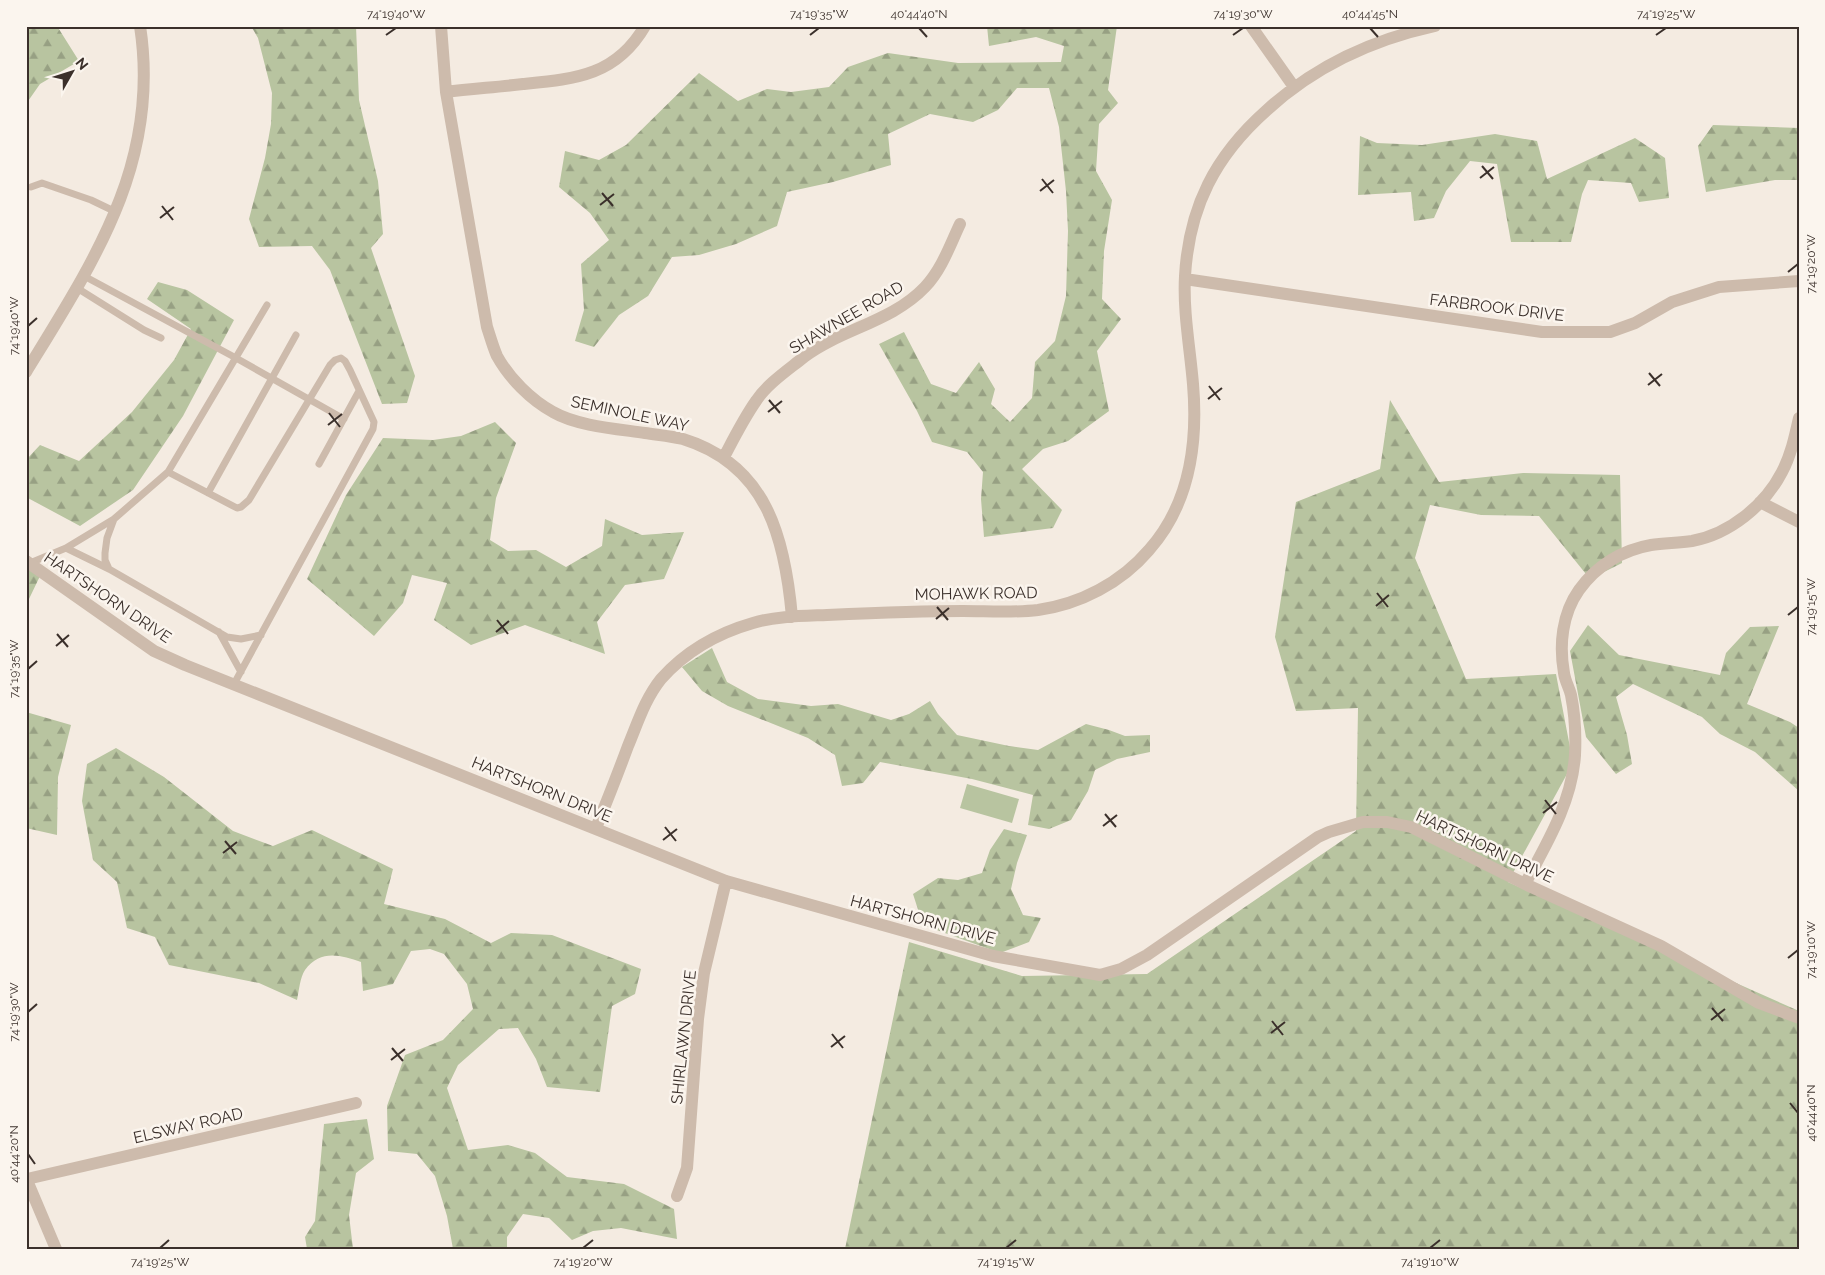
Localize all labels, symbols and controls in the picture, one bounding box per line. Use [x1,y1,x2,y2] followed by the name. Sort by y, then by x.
[367,7,426,21] text: 74°19'40"W
[790,7,849,21] text: 74°19'35"W
[891,7,947,21] text: 40°44'40"N
[1213,7,1273,21] text: 74°19'30"W
[1342,7,1398,21] text: 40°44'45"N
[1637,7,1696,21] text: 74°19'25"W
[48,48,98,98] north arrow
[73,55,92,73] text: N
[1804,234,1818,294] text: 74°19'20"W
[786,277,907,358] street label: SHAWNEE ROAD
[1429,290,1566,325] street label: FARBROOK DRIVE
[7,296,21,355] text: 74°19'40"W
[569,392,691,435] street label: SEMINOLE WAY
[40,548,175,647] street label: HARTSHORN DRIVE
[1804,578,1818,636] text: 74°19'15"W
[914,583,1038,604] street label: MOHAWK ROAD
[7,639,21,698] text: 74°19'35"W
[469,753,615,826] street label: HARTSHORN DRIVE
[1413,806,1557,887] street label: HARTSHORN DRIVE
[848,891,998,948] street label: HARTSHORN DRIVE
[1804,920,1818,979] text: 74°19'10"W
[667,969,700,1105] street label: SHIRLAWN DRIVE
[7,982,21,1042] text: 74°19'30"W
[1804,1085,1818,1141] text: 40°44'40"N
[131,1104,245,1147] street label: ELSWAY ROAD
[7,1125,21,1183] text: 40°44'20"N
[131,1255,190,1269] text: 74°19'25"W
[553,1255,613,1269] text: 74°19'20"W
[977,1255,1035,1269] text: 74°19'15"W
[1401,1255,1460,1269] text: 74°19'10"W

